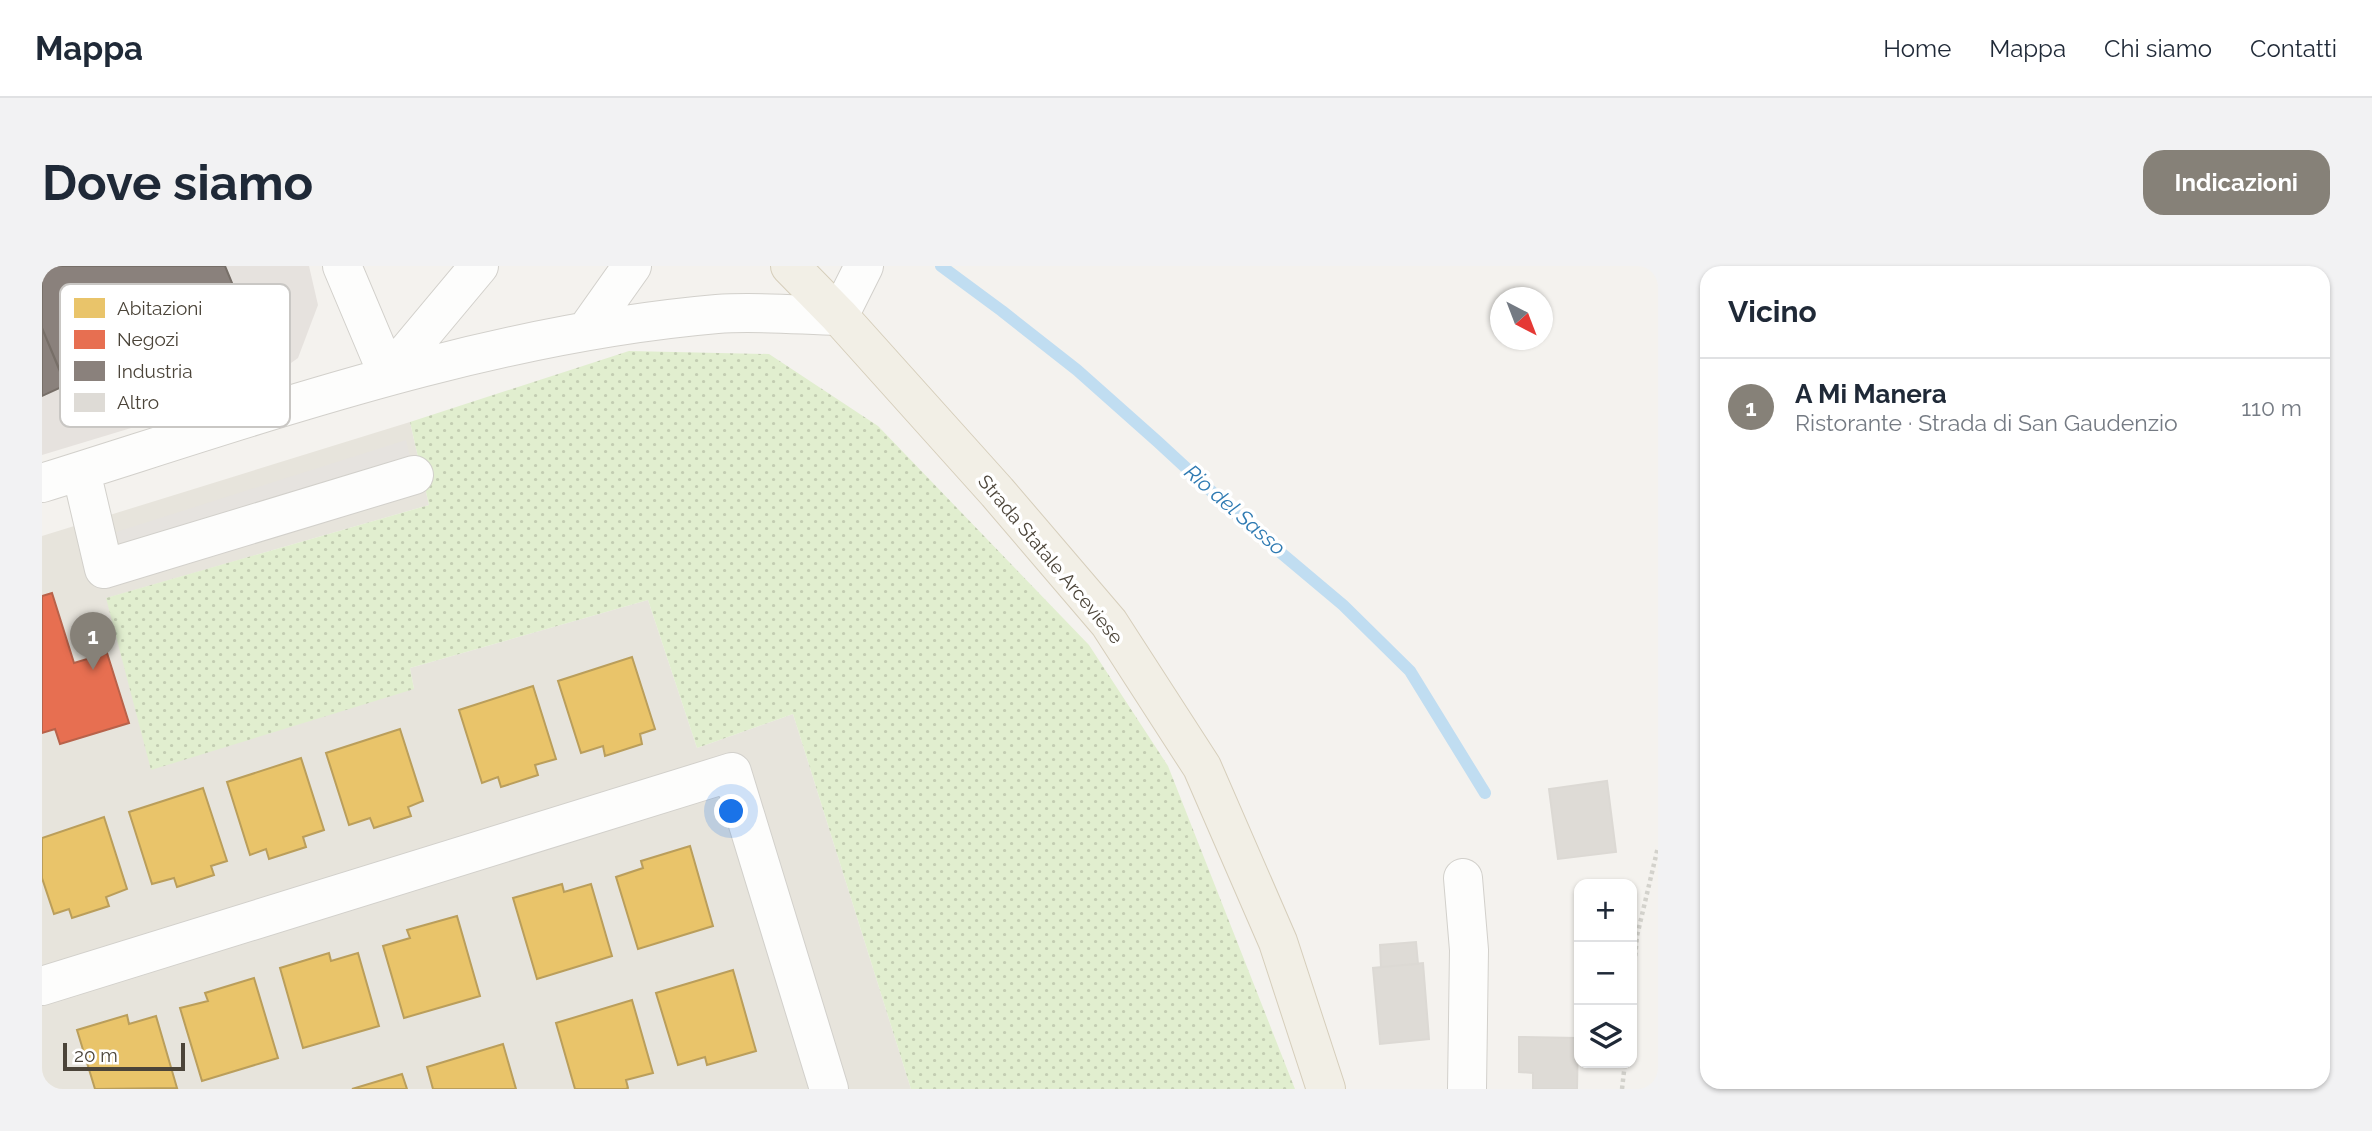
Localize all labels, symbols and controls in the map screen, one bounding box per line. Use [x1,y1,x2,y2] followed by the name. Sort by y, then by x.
[35,29,143,68] text: Mappa
[1883,34,1951,63] text: Home
[1989,34,2066,63] text: Mappa
[2104,34,2212,63] text: Chi siamo
[2250,34,2337,63] text: Contatti
[2143,150,2330,215] button: Indicazioni
[42,154,313,211] text: Dove siamo
[60,284,290,427] legend
[1490,287,1553,350] north arrow
[1728,294,1817,329] text: Vicino
[117,297,202,319] text: Abitazioni
[117,328,179,350] text: Negozi
[117,360,193,382] text: Industria
[1795,379,1947,409] text: A Mi Manera
[117,391,159,413] text: Altro
[1745,394,1757,421] text: 1
[2241,394,2302,421] text: 110 m
[1795,409,2178,436] text: Ristorante · Strada di San Gaudenzio
[1180,459,1291,560] water label: Rio del Sasso
[974,470,1128,648] street label: Strada Statale Arceviese
[70,612,116,670] pin: 1
[714,794,748,828] your location
[1574,879,1637,1068] map controls
[1574,879,1637,942] button: +
[1574,942,1637,1005] button: −
[1574,1005,1637,1068] button: layers
[63,1040,186,1072] scale bar
[74,1044,118,1066] text: 20 m

